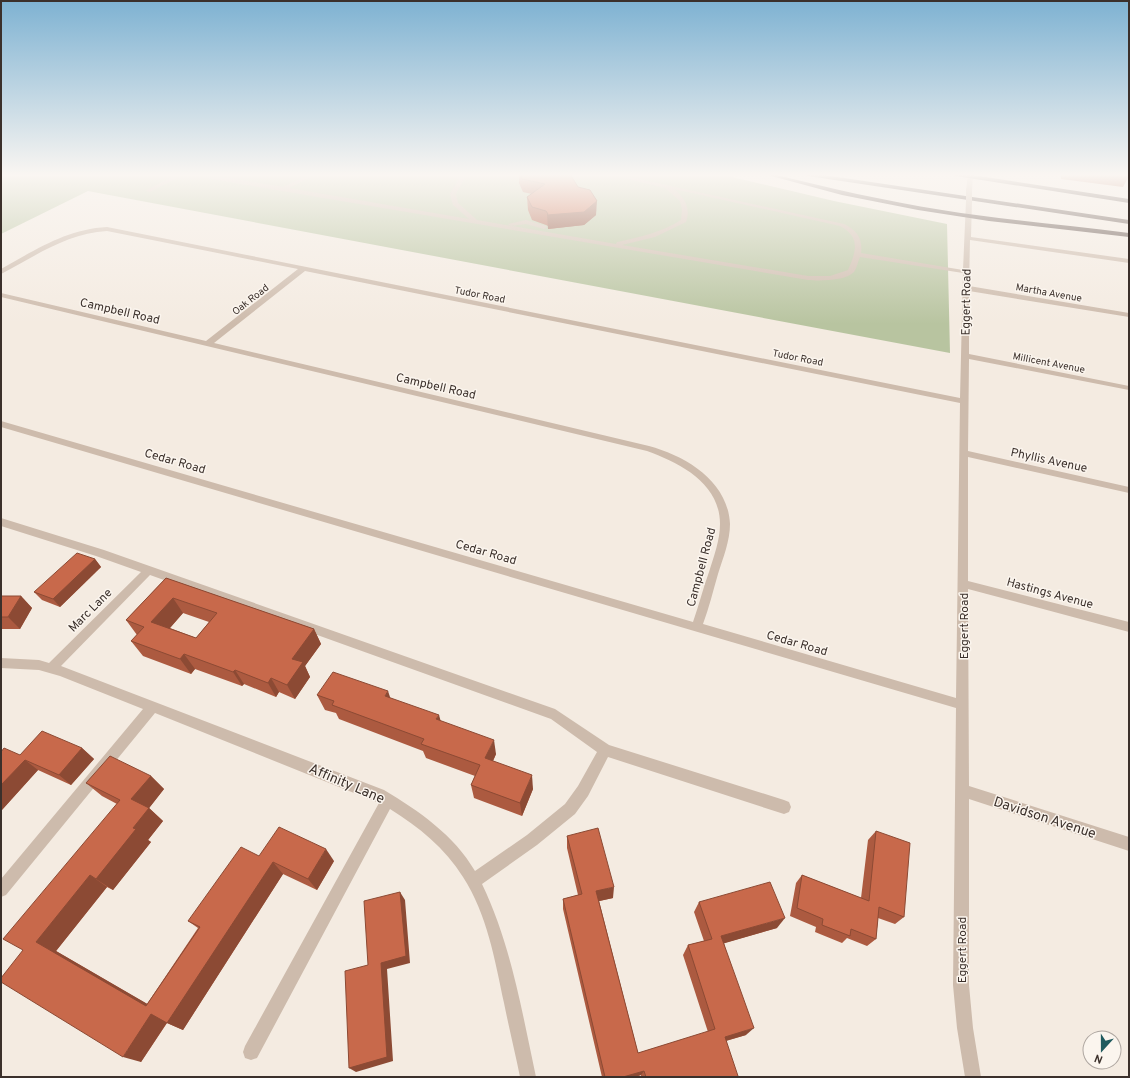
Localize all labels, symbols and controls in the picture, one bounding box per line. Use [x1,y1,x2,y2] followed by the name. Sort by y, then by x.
[958,269,976,336] street label: Eggert Road
[1015,281,1083,306] street label: Martha Avenue
[230,282,272,319] street label: Oak Road
[453,284,506,307] street label: Tudor Road
[78,295,161,329] street label: Campbell Road
[771,347,824,370] street label: Tudor Road
[1011,350,1086,377] street label: Millicent Avenue
[394,370,477,404] street label: Campbell Road
[1009,445,1089,477] street label: Phyllis Avenue
[142,446,207,478] street label: Cedar Road
[684,526,720,609] street label: Campbell Road
[453,537,518,569] street label: Cedar Road
[1005,575,1095,613] street label: Hastings Avenue
[65,585,116,636] street label: Marc Lane
[957,593,973,659] street label: Eggert Road
[764,628,829,660] street label: Cedar Road
[306,761,387,808] street label: Affinity Lane
[991,794,1098,843] street label: Davidson Avenue
[955,917,971,983] street label: Eggert Road
[1082,1030,1122,1070] north arrow
[1093,1050,1105,1066] text: N

